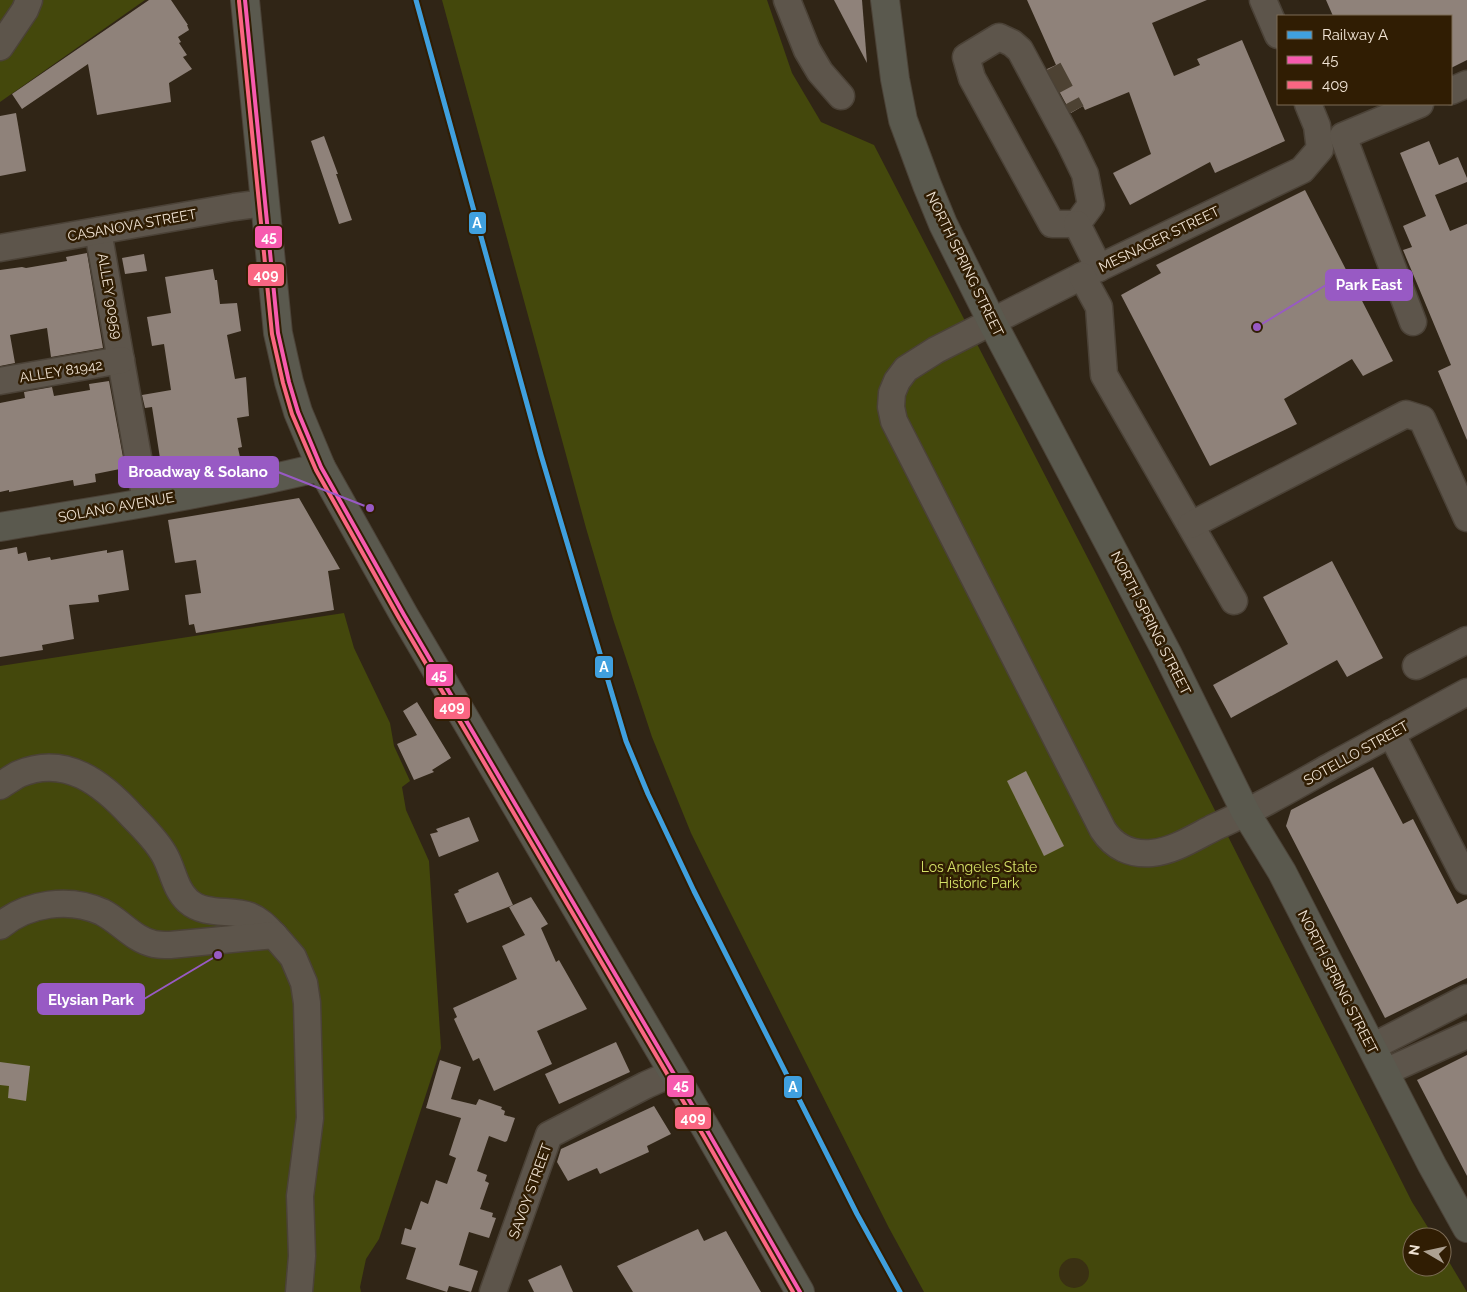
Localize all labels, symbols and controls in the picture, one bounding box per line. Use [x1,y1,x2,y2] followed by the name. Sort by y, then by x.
[1277,15,1452,105] legend
[1322,26,1388,44] text: Railway A
[1322,51,1338,69] text: 45
[1322,76,1348,94] text: 409
[923,189,1007,339] street label: NORTH SPRING STREET
[1096,203,1222,275] street label: MESNAGER STREET
[66,206,198,244] street label: CASANOVA STREET
[468,211,487,235] line badge: A
[472,215,482,231] text: A
[254,225,283,249] line badge: 45
[261,229,277,245] text: 45
[95,252,125,340] street label: ALLEY 90959
[247,263,285,287] line badge: 409
[254,267,278,283] text: 409
[1326,270,1412,300] callout: Park East
[1336,276,1402,294] text: Park East
[18,357,104,385] street label: ALLEY 81942
[119,457,278,487] callout: Broadway & Solano
[128,463,268,481] text: Broadway & Solano
[57,489,175,525] street label: SOLANO AVENUE
[1108,549,1194,698] street label: NORTH SPRING STREET
[594,655,614,679] line badge: A
[599,659,609,675] text: A
[425,663,454,687] line badge: 45
[431,667,447,683] text: 45
[433,696,471,720] line badge: 409
[440,699,464,715] text: 409
[1301,717,1412,788] street label: SOTELLO STREET
[921,859,1037,891] park label: Los Angeles State Historic Park
[1295,908,1381,1057] street label: NORTH SPRING STREET
[38,984,144,1014] callout: Elysian Park
[48,991,135,1009] text: Elysian Park
[666,1074,695,1098] line badge: 45
[783,1075,803,1099] line badge: A
[673,1077,689,1093] text: 45
[788,1079,798,1095] text: A
[674,1106,712,1130] line badge: 409
[681,1110,705,1126] text: 409
[505,1141,555,1241] street label: SAVOY STREET
[1402,1227,1452,1277] north arrow
[1405,1243,1423,1256] text: N

